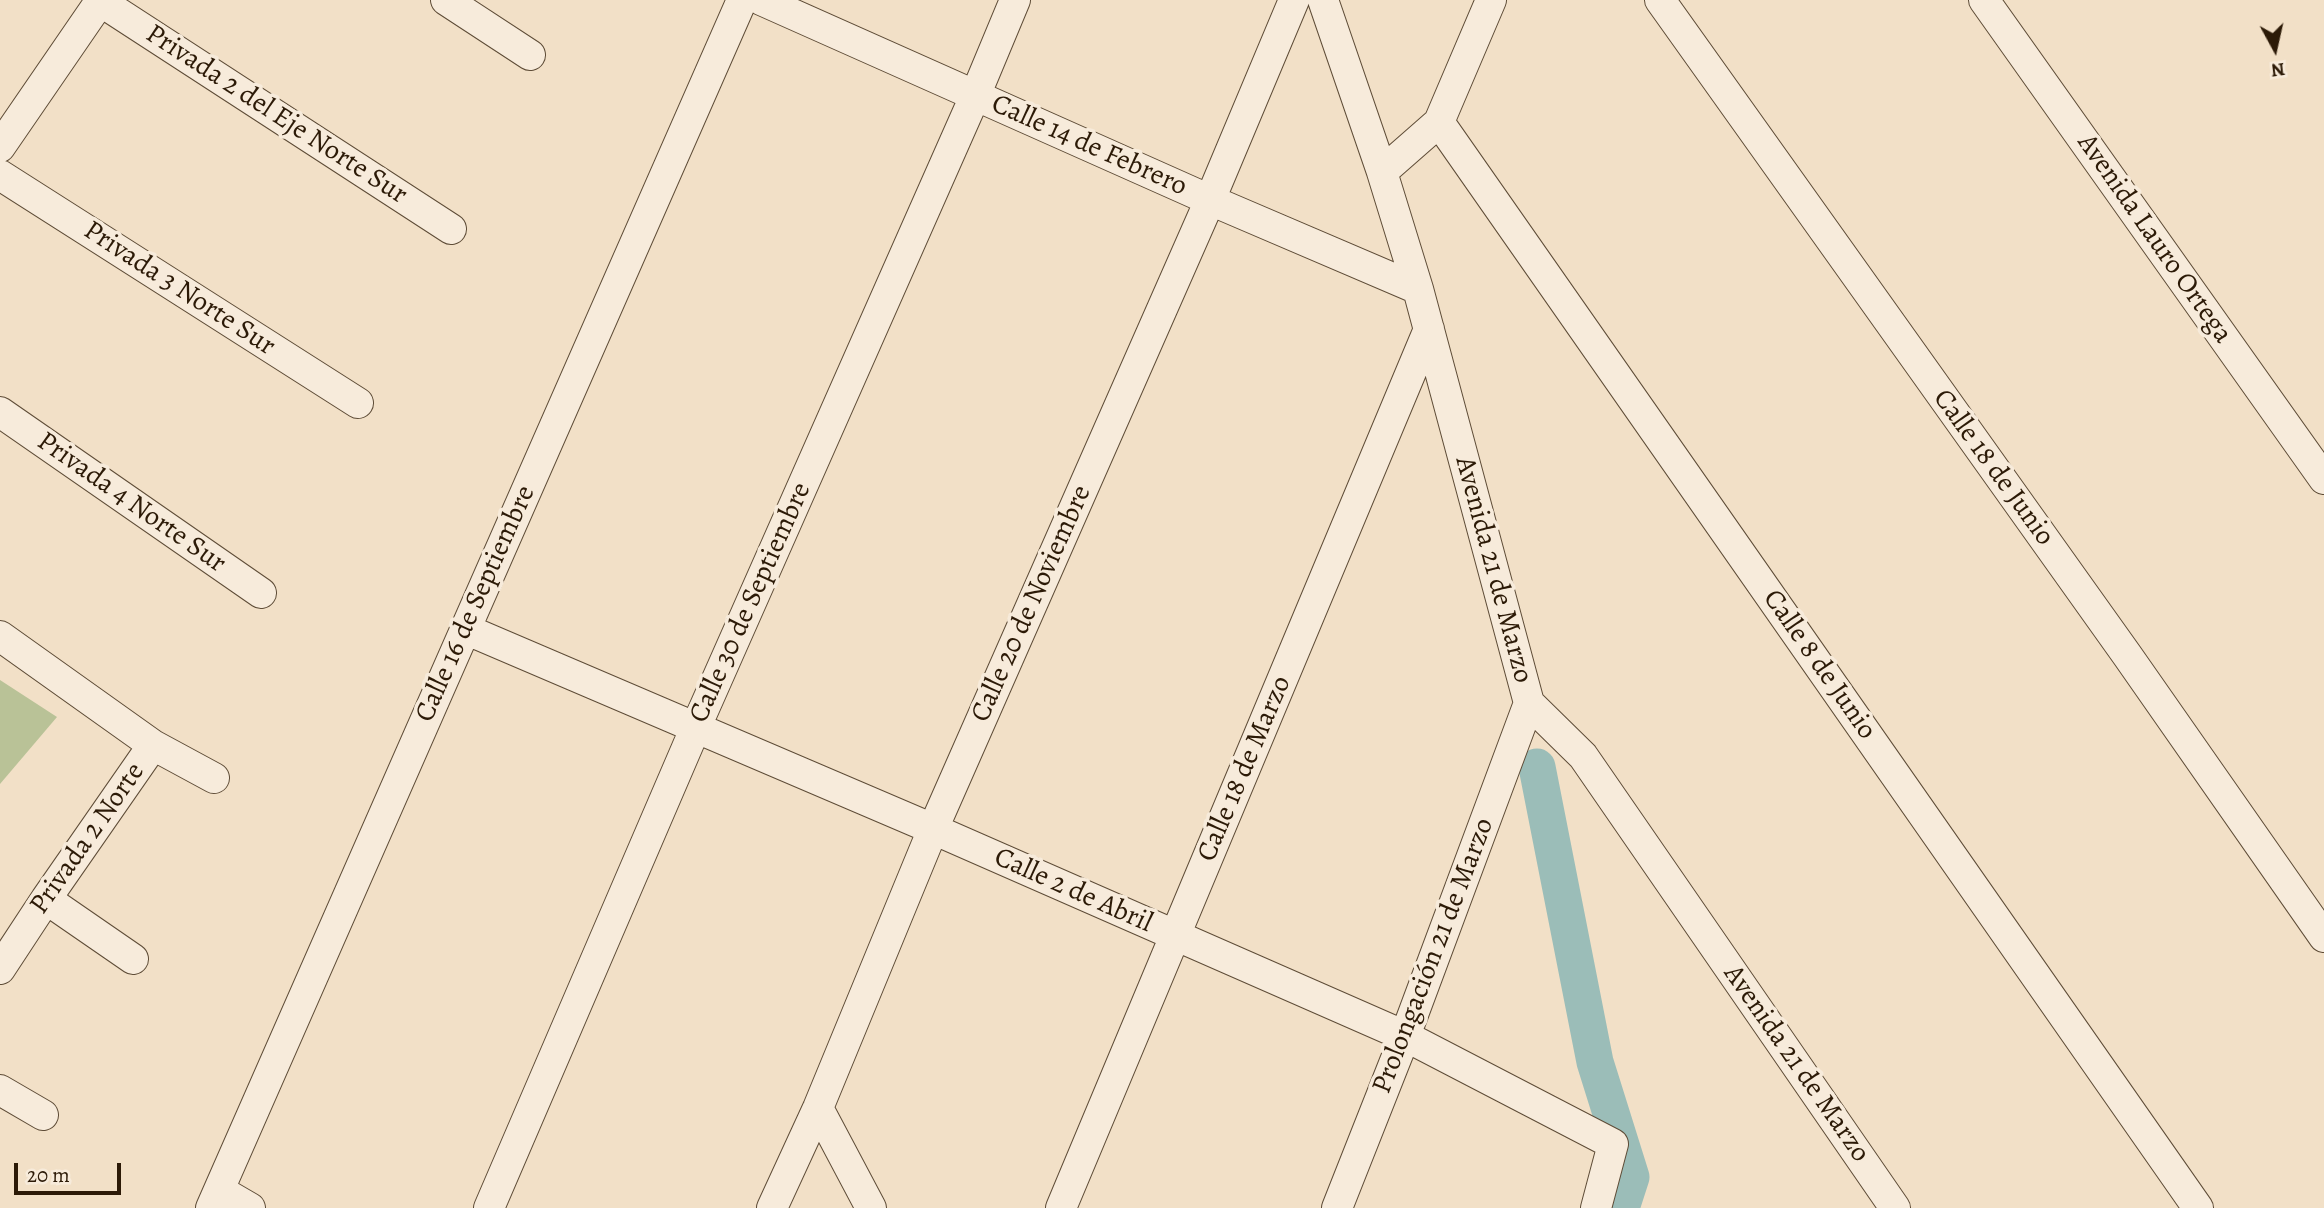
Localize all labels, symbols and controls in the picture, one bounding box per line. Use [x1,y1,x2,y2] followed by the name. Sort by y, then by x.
[2240,14,2310,84] north arrow
[139,18,413,212] street label: Privada 2 del Eje Norte Sur
[2269,56,2287,84] text: N
[986,88,1192,204] street label: Calle 14 de Febrero
[2069,128,2239,350] street label: Avenida Lauro Ortega
[77,214,281,364] street label: Privada 3 Norte Sur
[1925,383,2061,553] street label: Calle 18 de Junio
[30,425,232,581] street label: Privada 4 Norte Sur
[1447,453,1539,687] street label: Avenida 21 de Marzo
[683,478,819,728] street label: Calle 30 de Septiembre
[965,480,1099,728] street label: Calle 20 de Noviembre
[409,481,543,727] street label: Calle 16 de Septiembre
[1755,584,1883,746] street label: Calle 8 de Junio
[1191,671,1299,867] street label: Calle 18 de Marzo
[23,757,153,921] street label: Privada 2 Norte
[1366,813,1502,1099] street label: Prolongación 21 de Marzo
[989,841,1157,941] street label: Calle 2 de Abril
[1715,959,1877,1169] street label: Avenida 21 de Marzo
[18,1148,124,1192] scale bar
[27,1161,70,1189] text: 20 m

